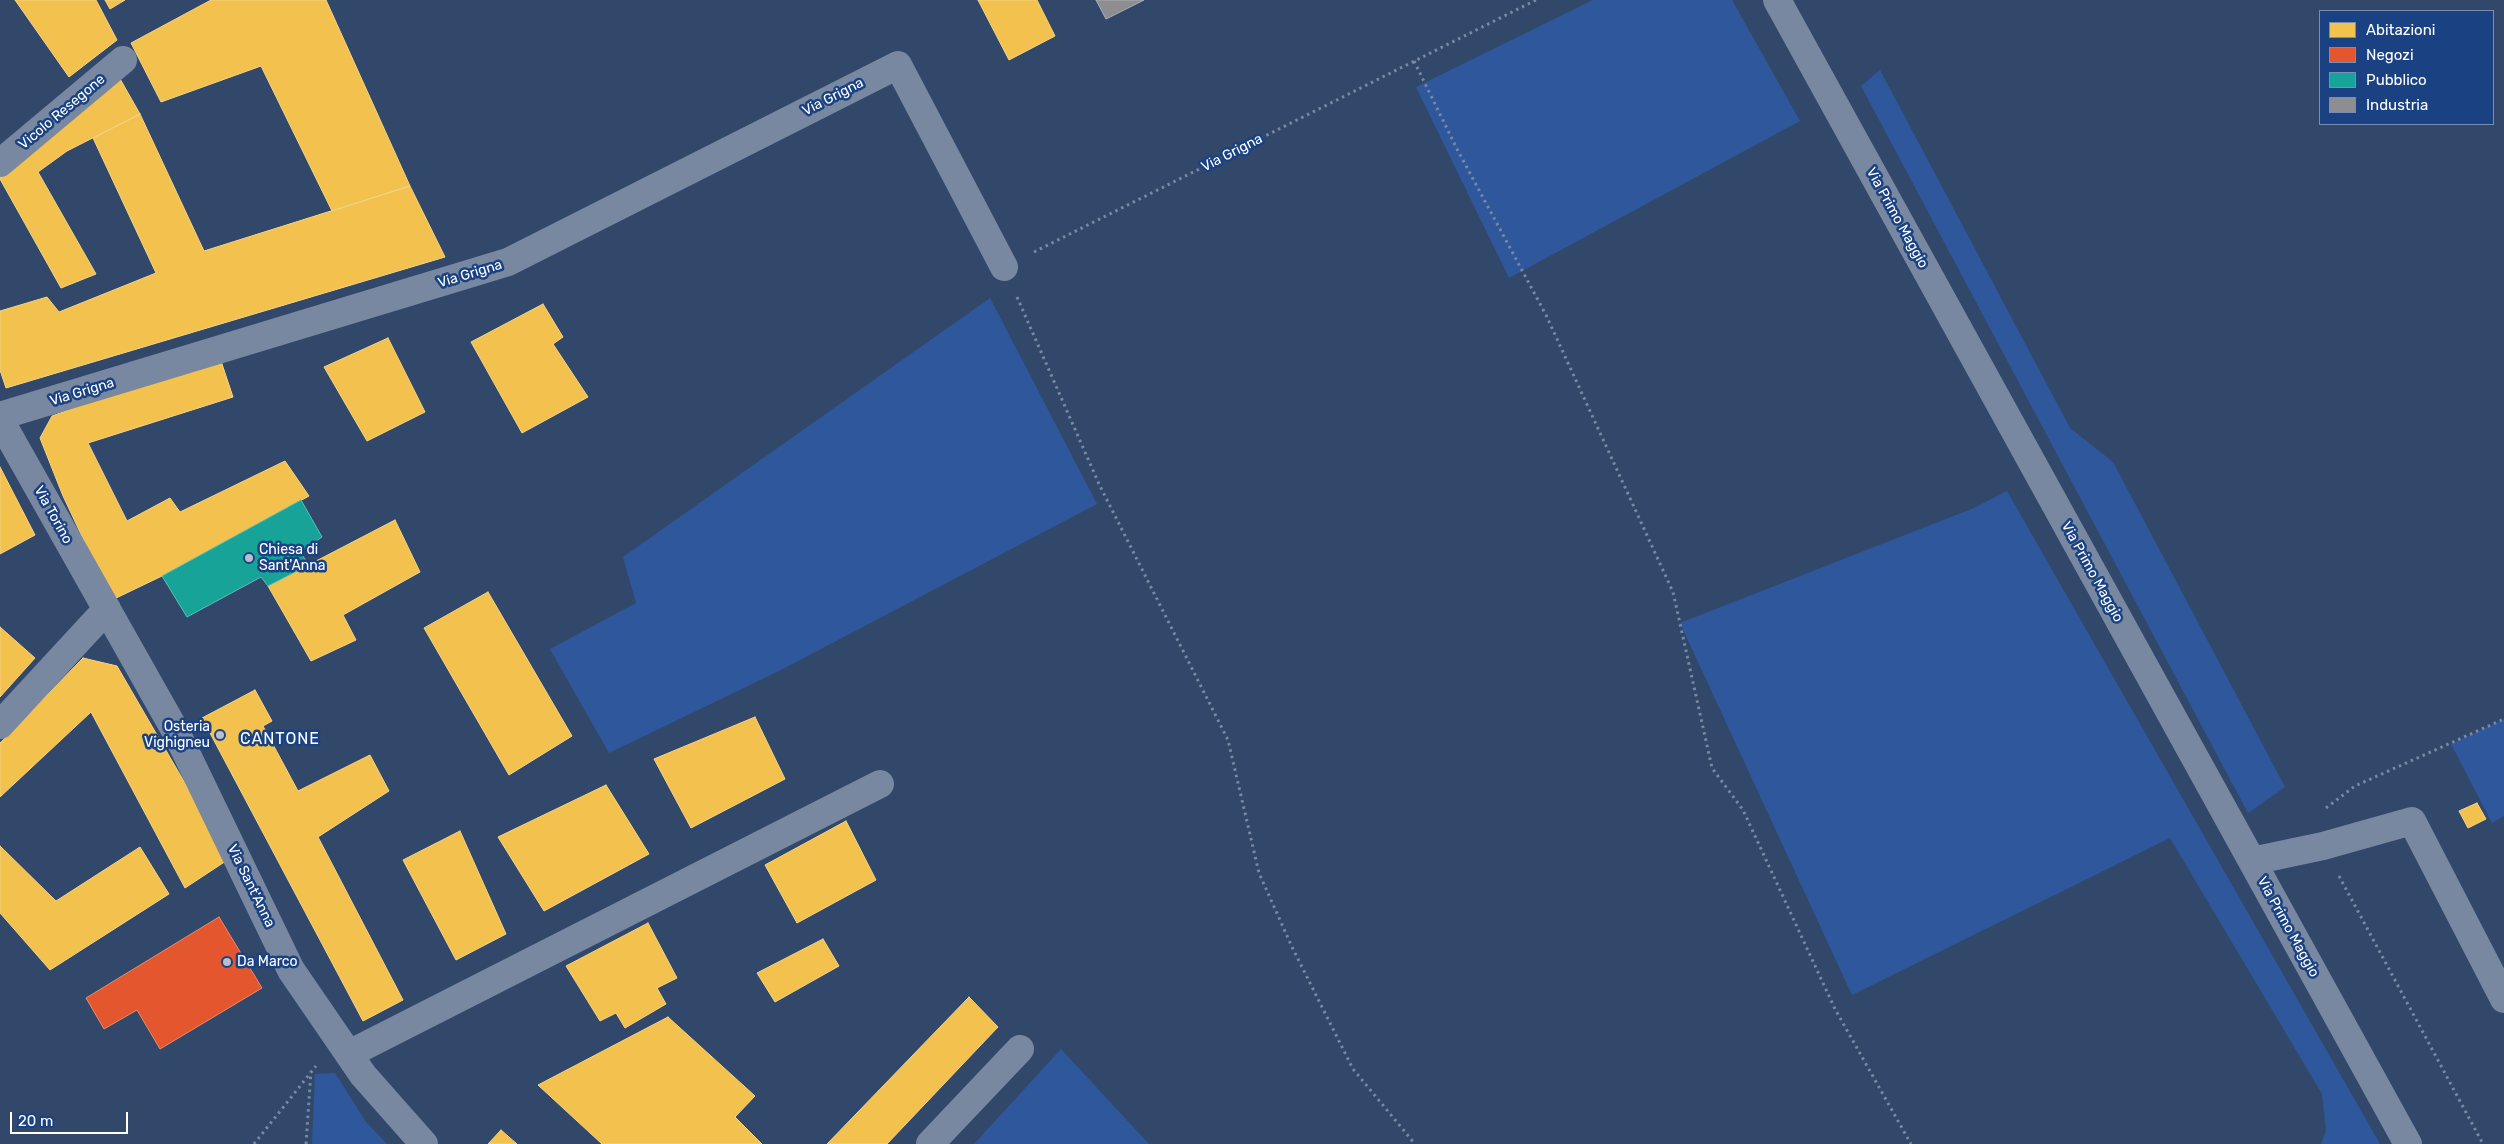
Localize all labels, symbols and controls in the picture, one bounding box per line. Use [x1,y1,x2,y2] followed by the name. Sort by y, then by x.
[2319,10,2494,125] legend
[2366,21,2435,39] text: Abitazioni
[2366,46,2414,64] text: Negozi
[15,71,109,153] street label: Vicolo Resegone
[2366,71,2427,89] text: Pubblico
[800,74,866,120] street label: Via Grigna
[2366,96,2428,114] text: Industria
[1199,130,1265,176] street label: Via Grigna
[1862,165,1932,271] street label: Via Primo Maggio
[436,256,504,292] street label: Via Grigna
[48,374,116,410] street label: Via Grigna
[30,483,76,547] street label: Via Torino
[2057,519,2127,625] street label: Via Primo Maggio
[259,542,325,574] place label: Chiesa di Sant'Anna
[243,552,255,564] marker: Chiesa di Sant'Anna
[144,719,210,752] place label: Osteria Vighigneu
[214,729,226,741] marker: Osteria Vighigneu
[239,729,321,749] district label: CANTONE
[224,842,278,930] street label: Via Sant'Anna
[2253,874,2323,980] street label: Via Primo Maggio
[237,954,298,970] place label: Da Marco
[221,956,233,968] marker: Da Marco
[12,1102,130,1134] scale bar
[18,1112,53,1130] text: 20 m

